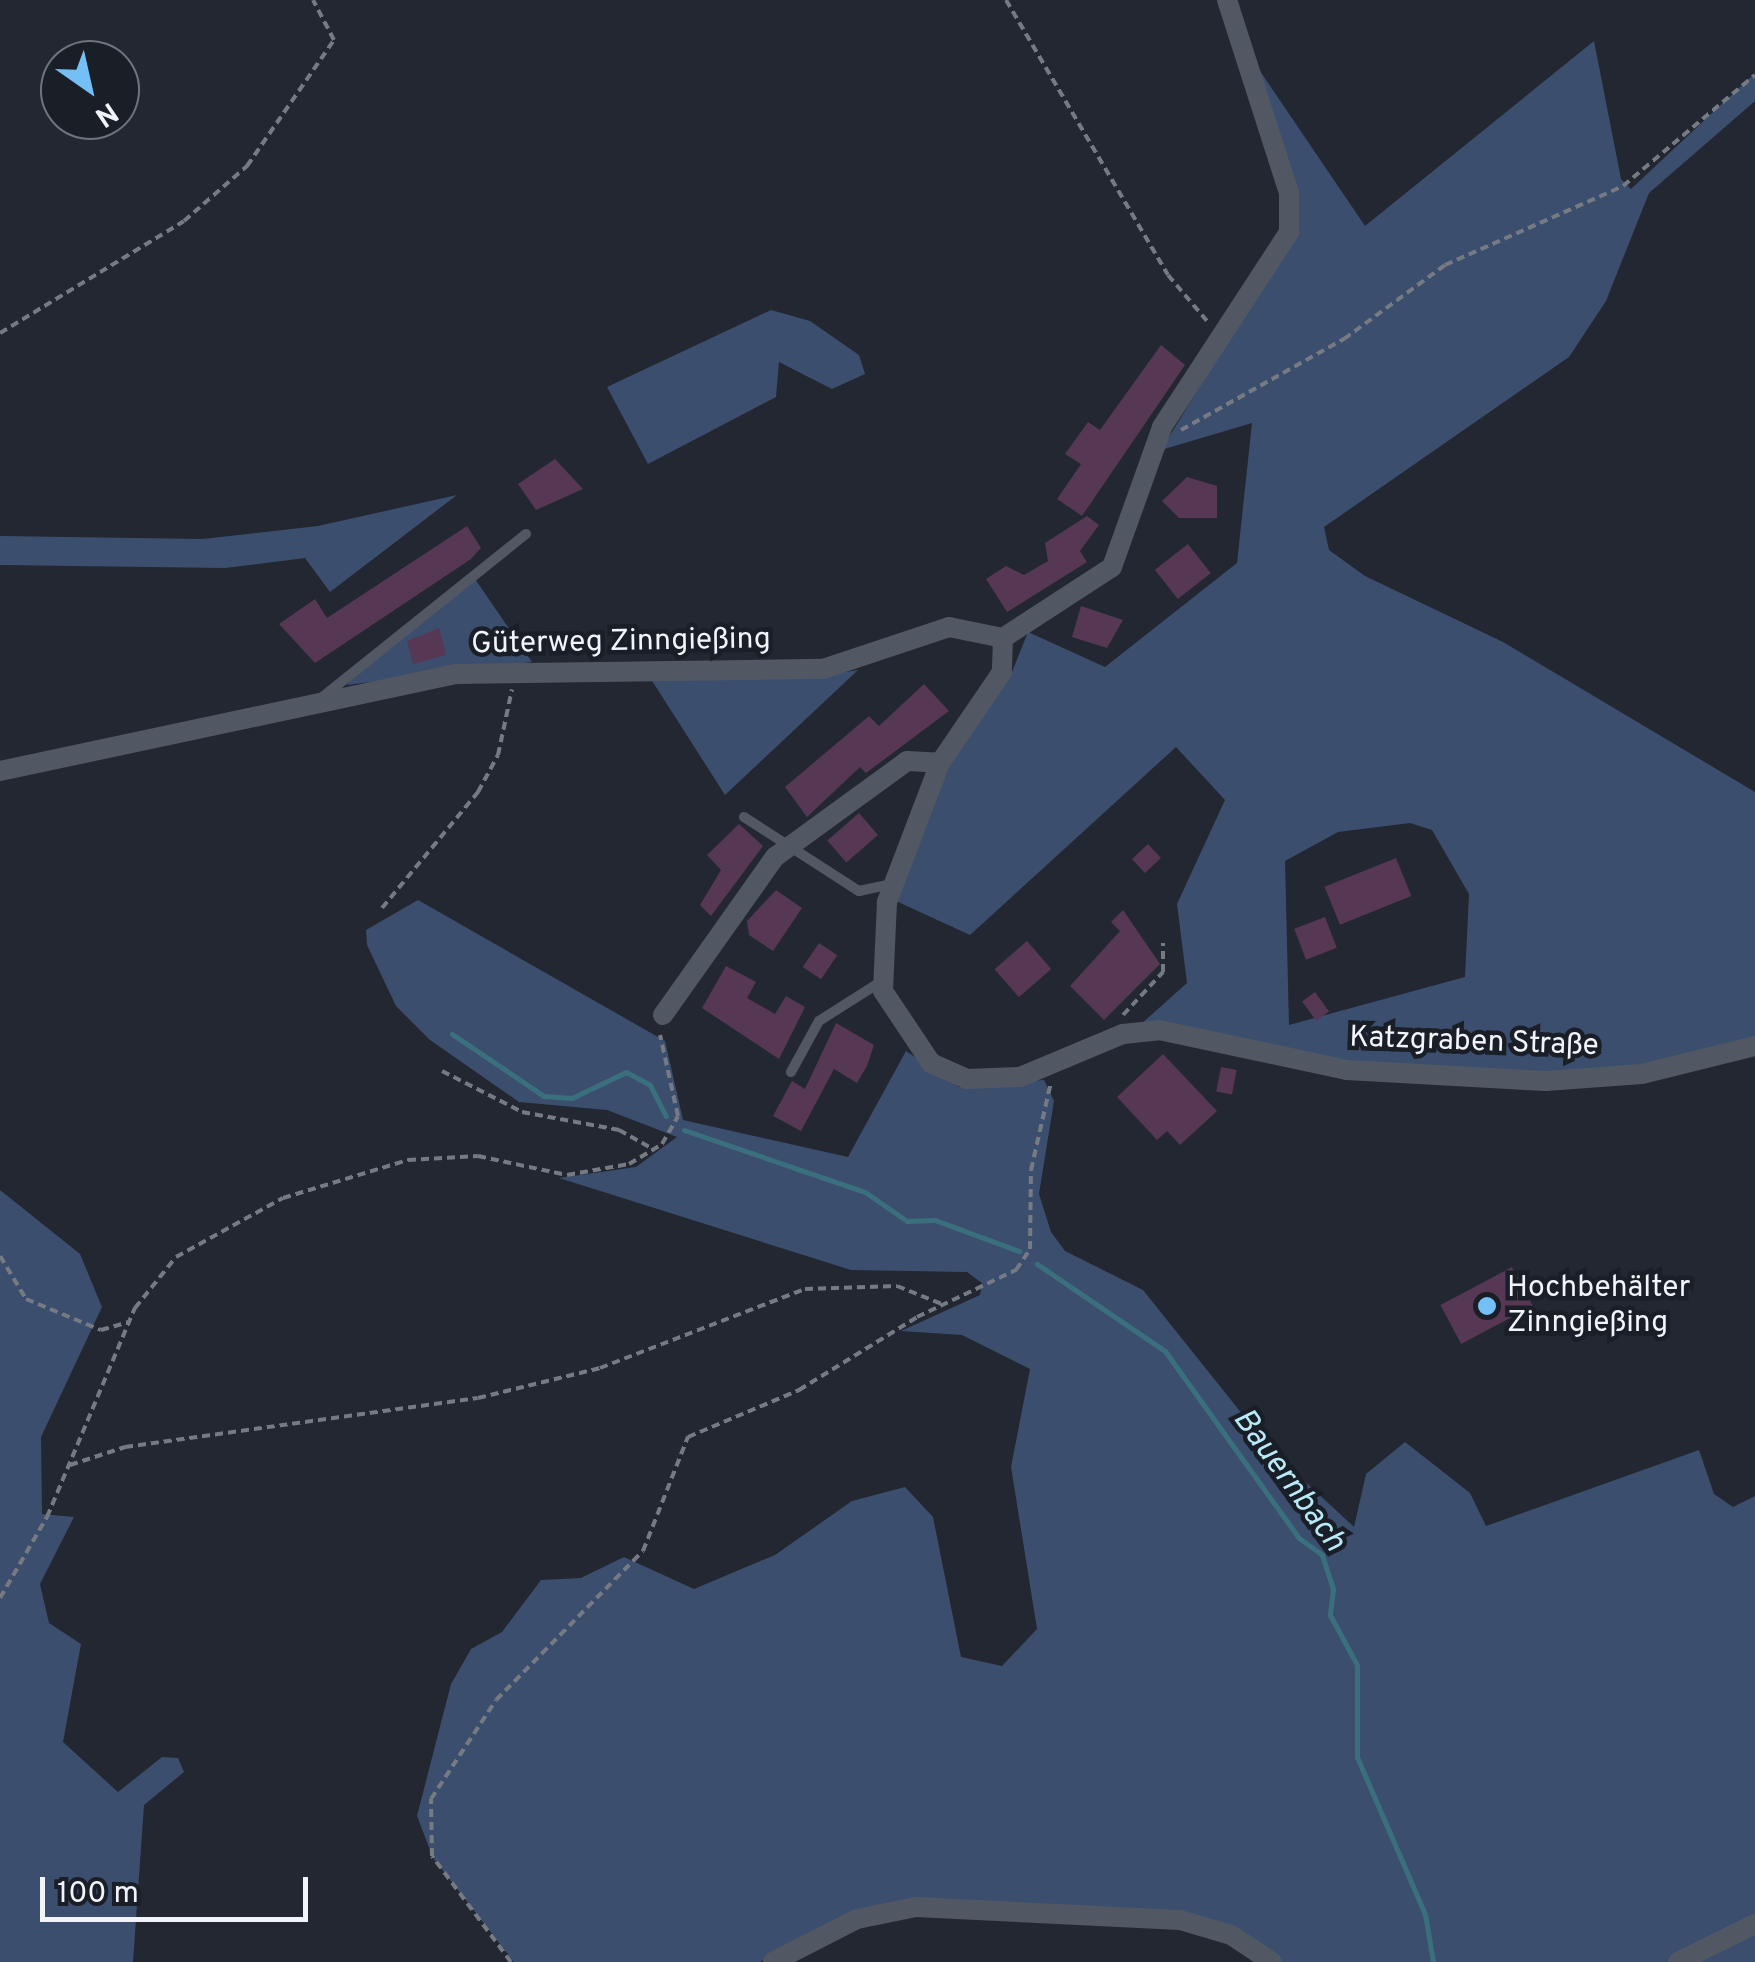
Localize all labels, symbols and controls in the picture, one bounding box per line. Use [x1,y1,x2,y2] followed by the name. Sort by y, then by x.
[40,40,140,140] north arrow
[87,93,124,134] text: N
[471,622,771,664] street label: Güterweg Zinngießing
[1349,1021,1599,1065] street label: Katzgraben Straße
[1507,1271,1690,1342] place label: Hochbehälter Zinngießing
[1476,1295,1498,1317] marker: Hochbehälter Zinngießing
[1223,1402,1353,1560] water label: Bauernbach
[45,1857,312,1919] scale bar
[57,1876,139,1913] text: 100 m

